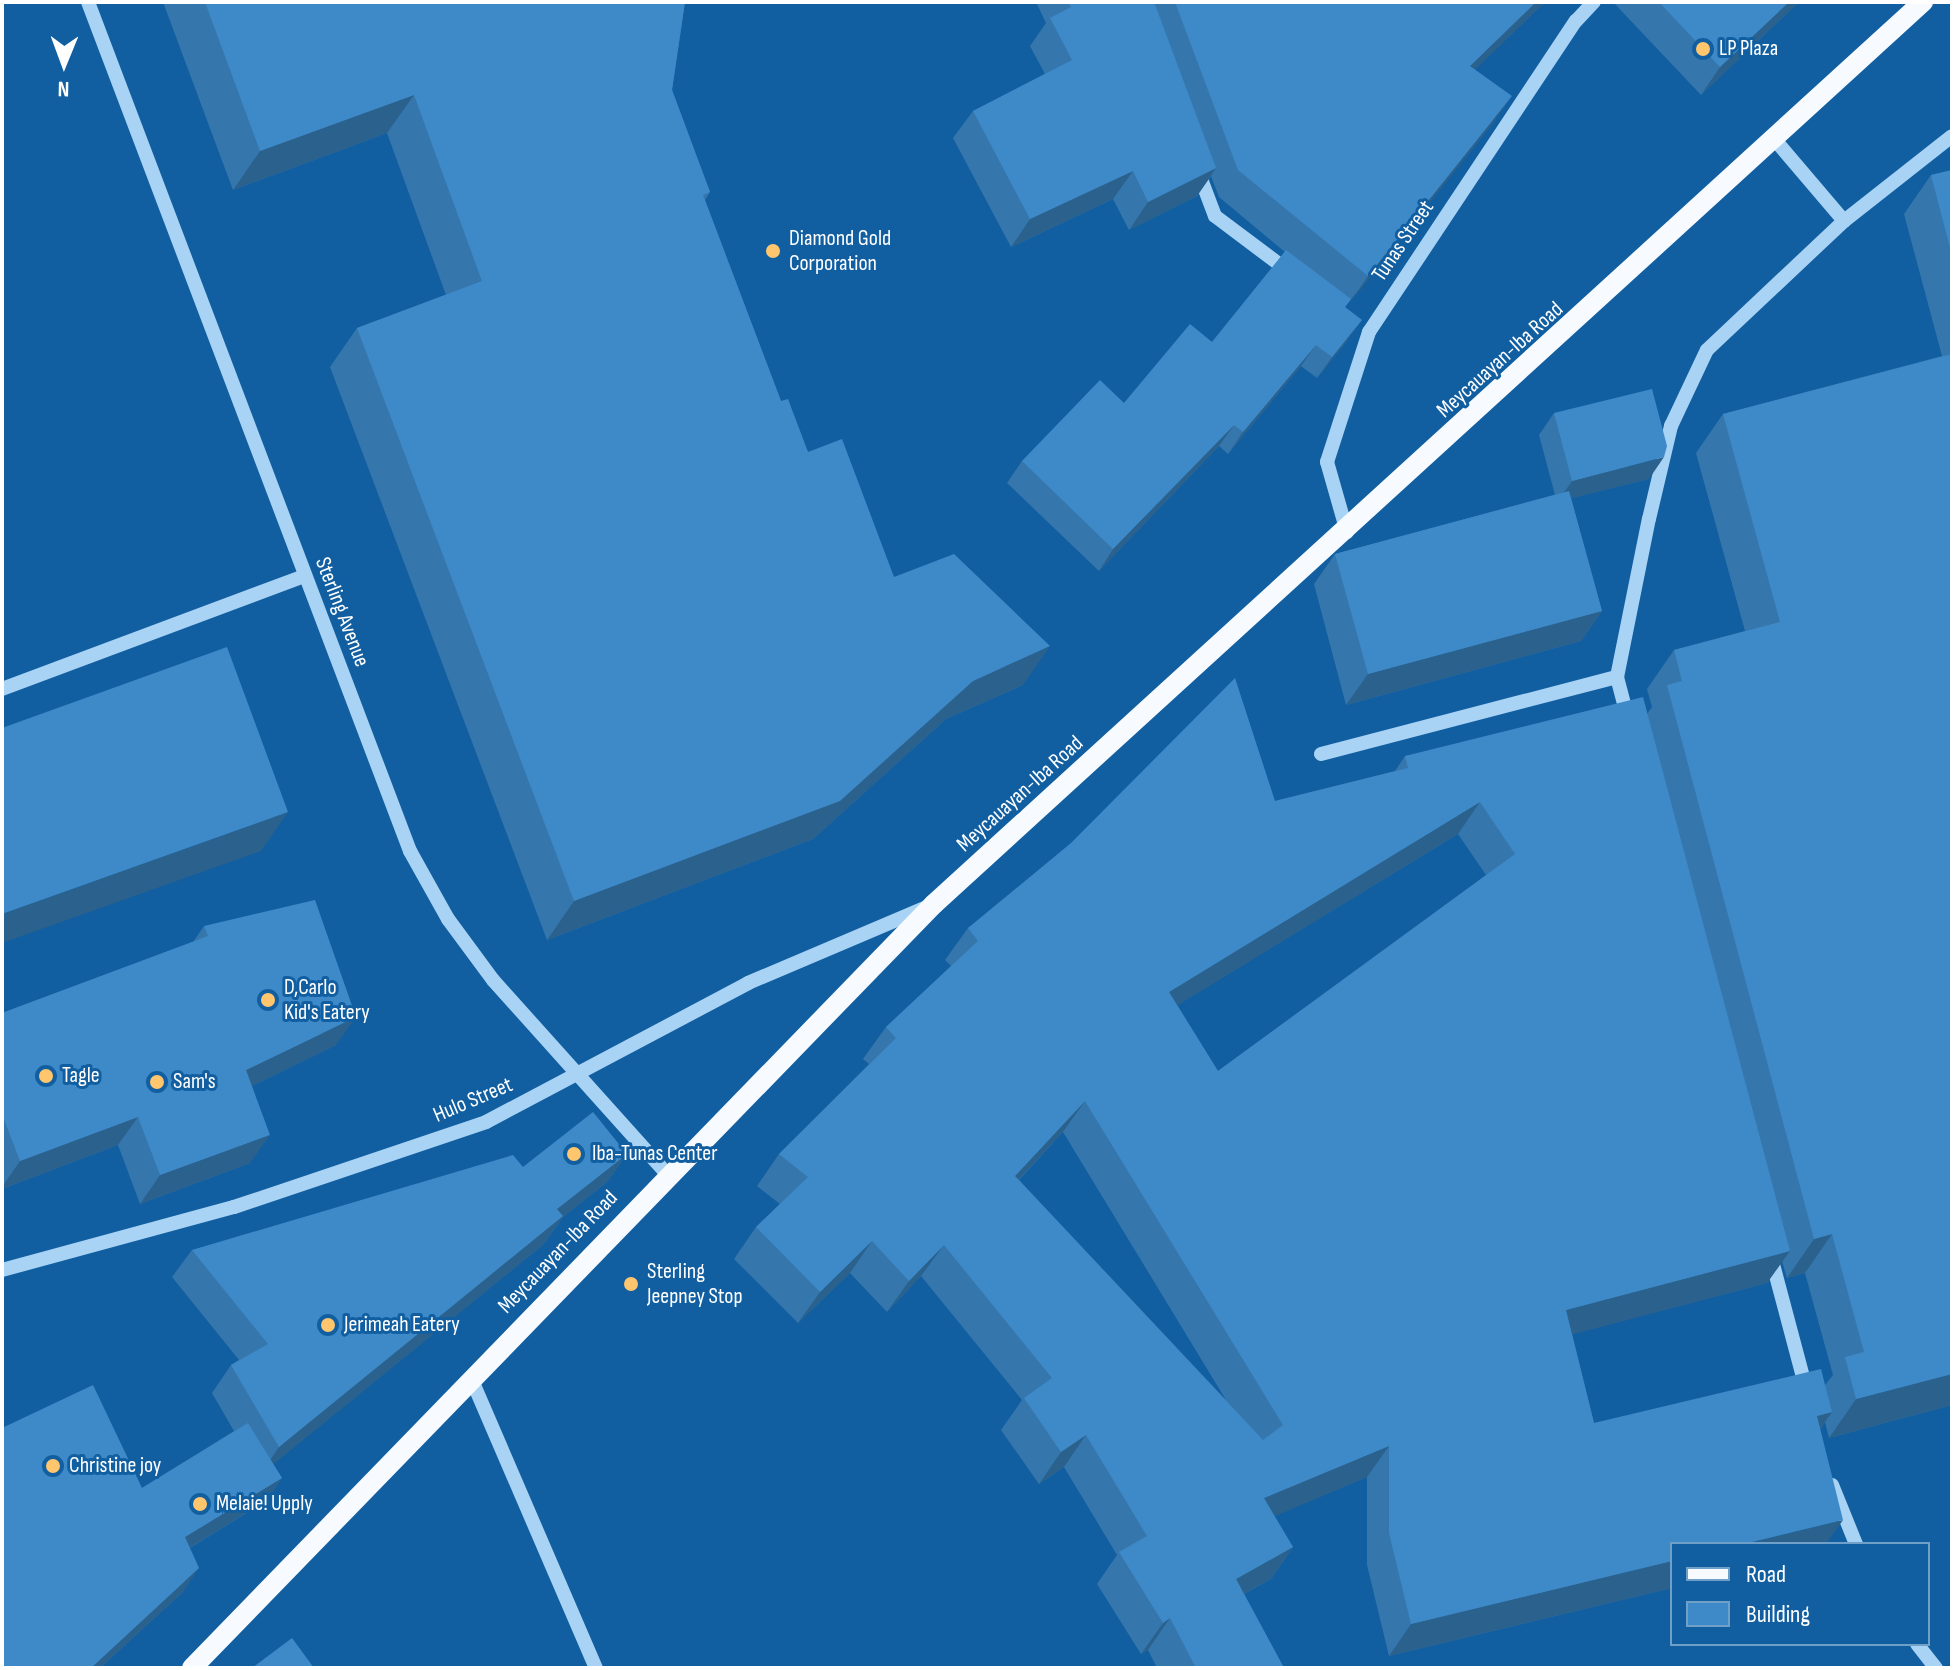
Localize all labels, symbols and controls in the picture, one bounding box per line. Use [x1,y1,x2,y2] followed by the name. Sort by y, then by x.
[24,24,104,104] north arrow
[1719,36,1778,62] place label: LP Plaza
[1694,40,1712,58] marker: LP Plaza
[57,75,70,102] text: N
[1366,195,1440,287] street label: Tunas Street
[789,225,891,276] place label: Diamond Gold Corporation
[764,242,782,260] marker: Diamond Gold Corporation
[1431,296,1569,424] street label: Meycauayan-Iba Road
[309,553,375,671] street label: Sterling Avenue
[951,730,1089,858] street label: Meycauayan-Iba Road
[284,974,370,1026] place label: D,Carlo Kid's Eatery
[259,991,277,1009] marker: D,Carlo Kid's Eatery
[62,1063,100,1089] place label: Tagle
[37,1067,55,1085] marker: Tagle
[173,1069,216,1095] place label: Sam's
[429,1072,517,1128] street label: Hulo Street
[148,1073,166,1091] marker: Sam's
[592,1141,717,1167] place label: Iba-Tunas Center
[563,1143,585,1165] marker: Iba-Tunas Center
[493,1185,623,1319] street label: Meycauayan-Iba Road
[647,1258,743,1310] place label: Sterling Jeepney Stop
[622,1275,640,1293] marker: Sterling Jeepney Stop
[344,1312,460,1338] place label: Jerimeah Eatery
[319,1316,337,1334] marker: Jerimeah Eatery
[69,1453,161,1479] place label: Christine joy
[44,1457,62,1475] marker: Christine joy
[216,1491,313,1517] place label: Melaie! Upply
[191,1495,209,1513] marker: Melaie! Upply
[1670,1542,1930,1646] legend
[1746,1560,1786,1589] text: Road
[1746,1600,1810,1629] text: Building

